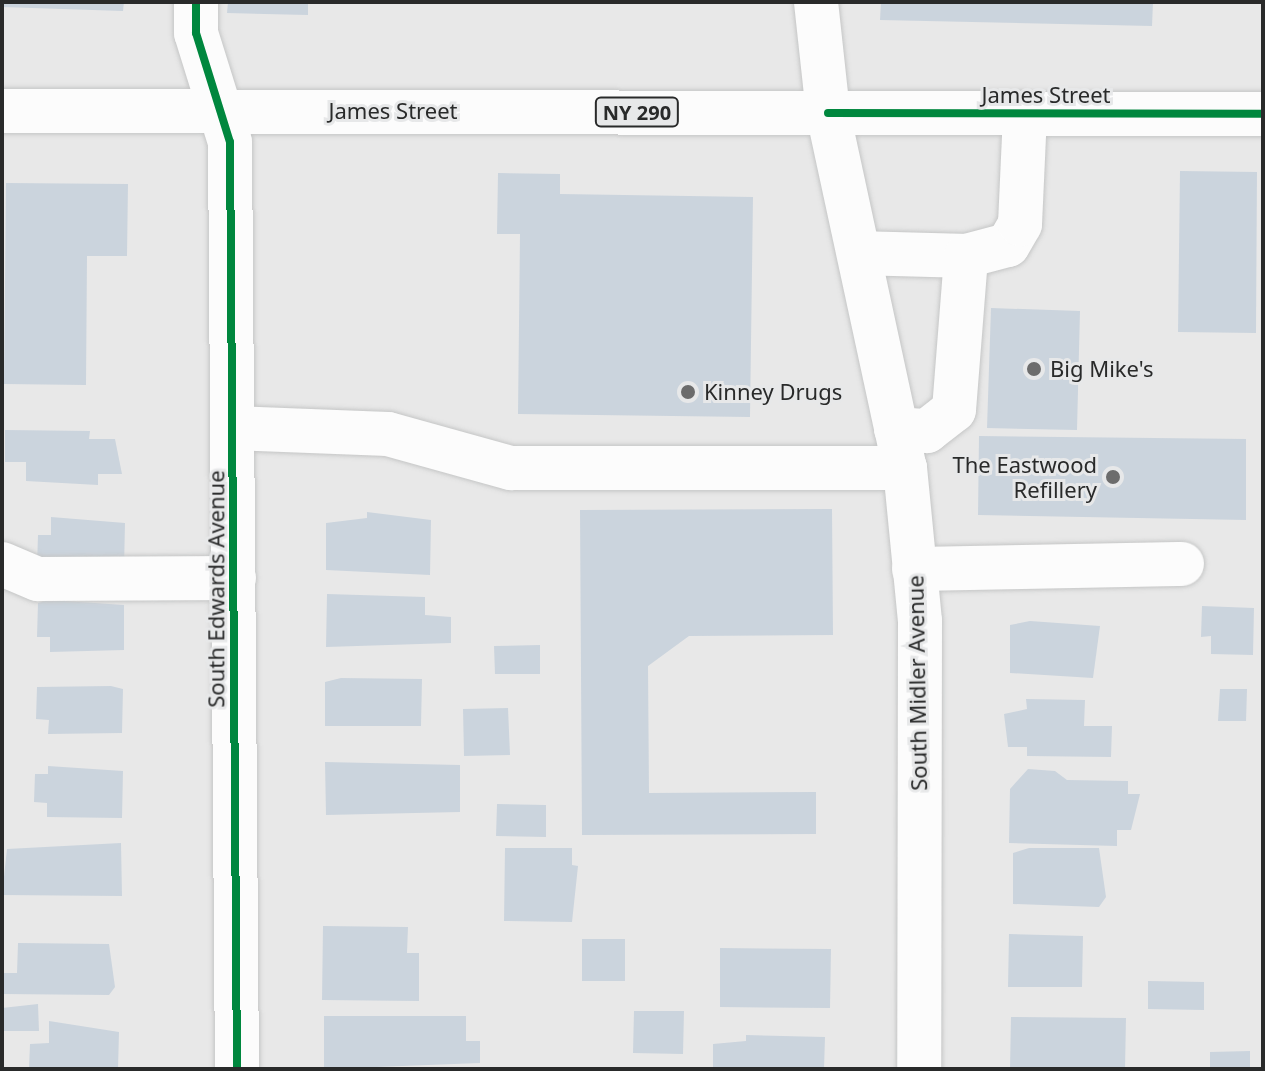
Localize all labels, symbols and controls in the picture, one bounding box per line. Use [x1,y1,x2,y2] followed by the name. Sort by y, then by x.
[981,82,1111,108] street label: James Street
[593,96,681,128] road number: NY 290
[328,98,458,124] street label: James Street
[1050,356,1154,382] place label: Big Mike's
[1025,360,1043,378] marker: Big Mike's
[704,379,842,405] place label: Kinney Drugs
[679,383,697,401] marker: Kinney Drugs
[953,451,1097,502] place label: The Eastwood Refillery
[1104,468,1122,486] marker: The Eastwood Refillery
[203,470,229,708] street label: South Edwards Avenue
[902,575,932,791] street label: South Midler Avenue

